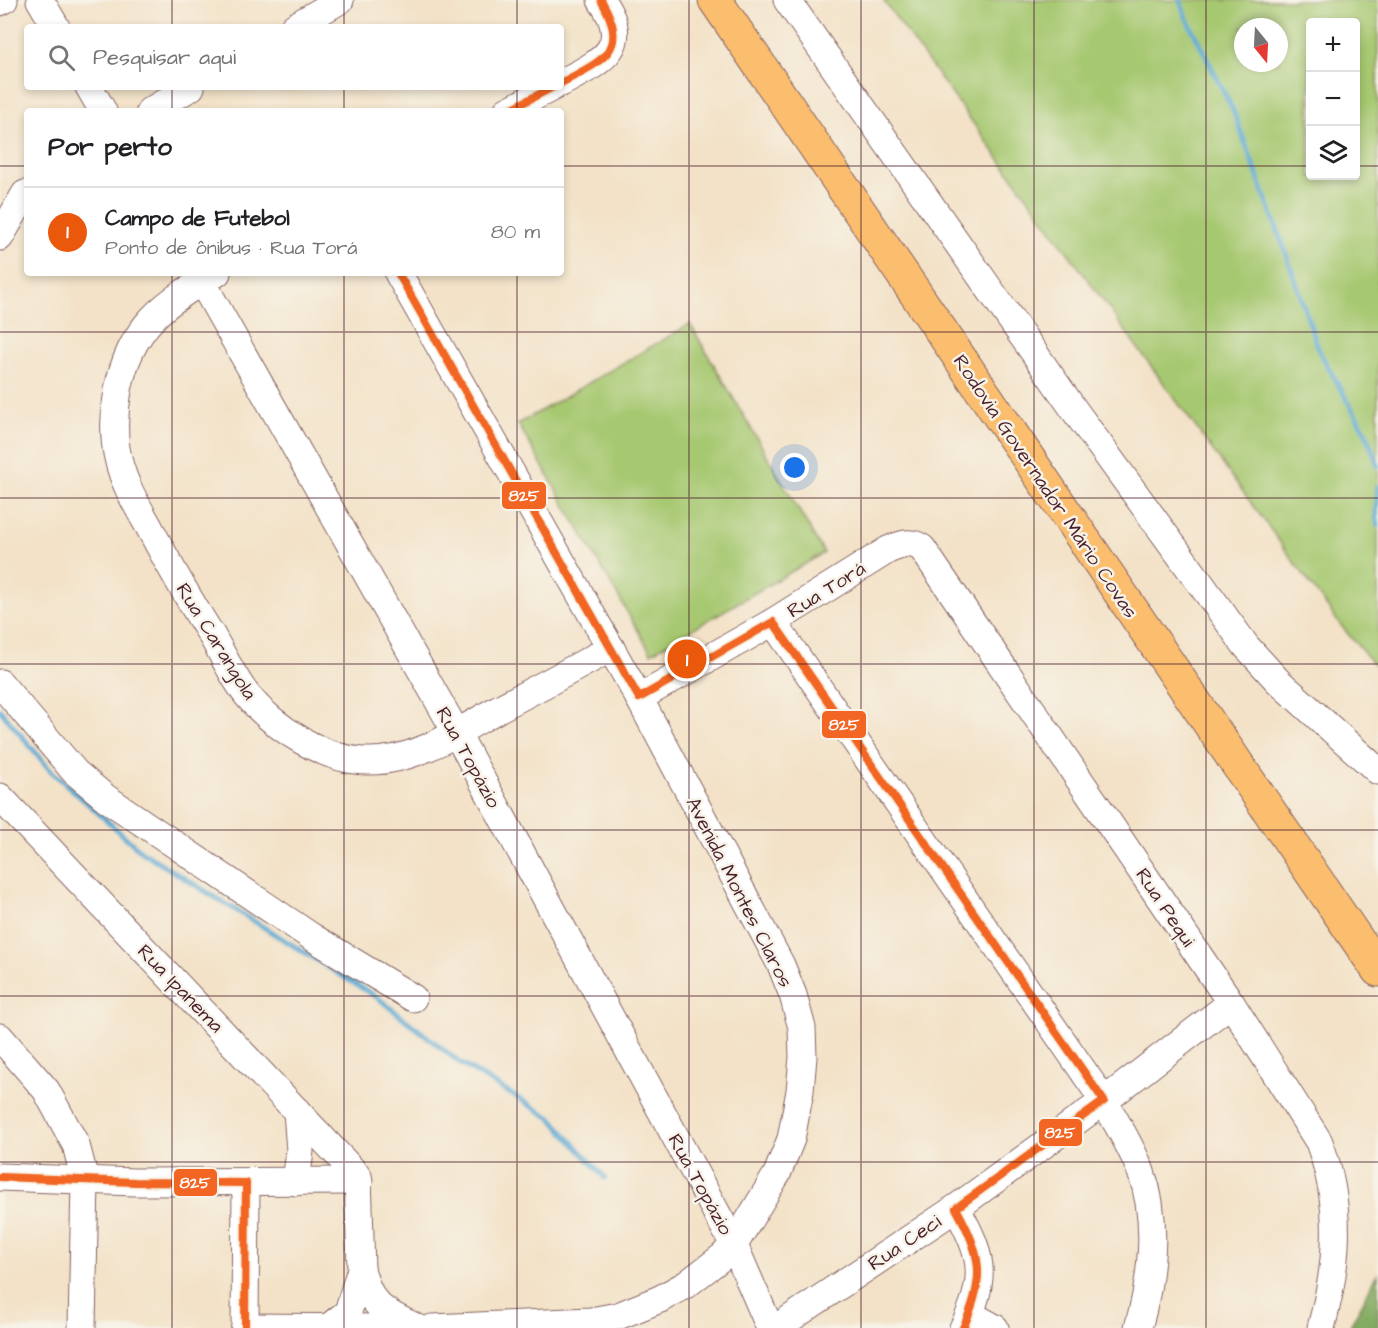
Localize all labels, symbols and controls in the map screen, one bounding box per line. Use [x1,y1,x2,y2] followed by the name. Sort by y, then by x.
[1234,18,1288,72] north arrow
[1306,18,1360,180] map controls
[1306,18,1360,72] button: +
[24,24,564,90] search box
[45,41,78,74] icon: search
[93,42,236,73] text: Pesquisar aqui
[1306,72,1360,126] button: −
[1306,126,1360,180] button: layers
[48,129,172,165] text: Por perto
[105,203,290,234] text: Campo de Futebol
[66,218,69,246] text: 1
[491,218,540,246] text: 80 m
[105,234,357,262] text: Ponto de ônibus · Rua Torá
[946,349,1144,624] street label: Rodovia Governador Mário Covas
[780,453,809,482] your location
[501,481,547,510] line badge: 825
[509,485,540,507] text: 825
[782,555,871,625] street label: Rua Torá
[168,578,263,706] street label: Rua Carangola
[668,636,706,682] pin: 1
[429,702,507,813] street label: Rua Topázio
[821,710,867,739] line badge: 825
[829,714,860,736] text: 825
[679,793,799,992] street label: Avenida Montes Claros
[1129,863,1202,953] street label: Rua Pequi
[131,938,230,1039] street label: Rua Ipanema
[1038,1118,1083,1147] line badge: 825
[1045,1122,1076,1144] text: 825
[661,1129,739,1240] street label: Rua Topázio
[173,1168,218,1197] line badge: 825
[180,1172,211,1194] text: 825
[862,1208,947,1278] street label: Rua Ceci

